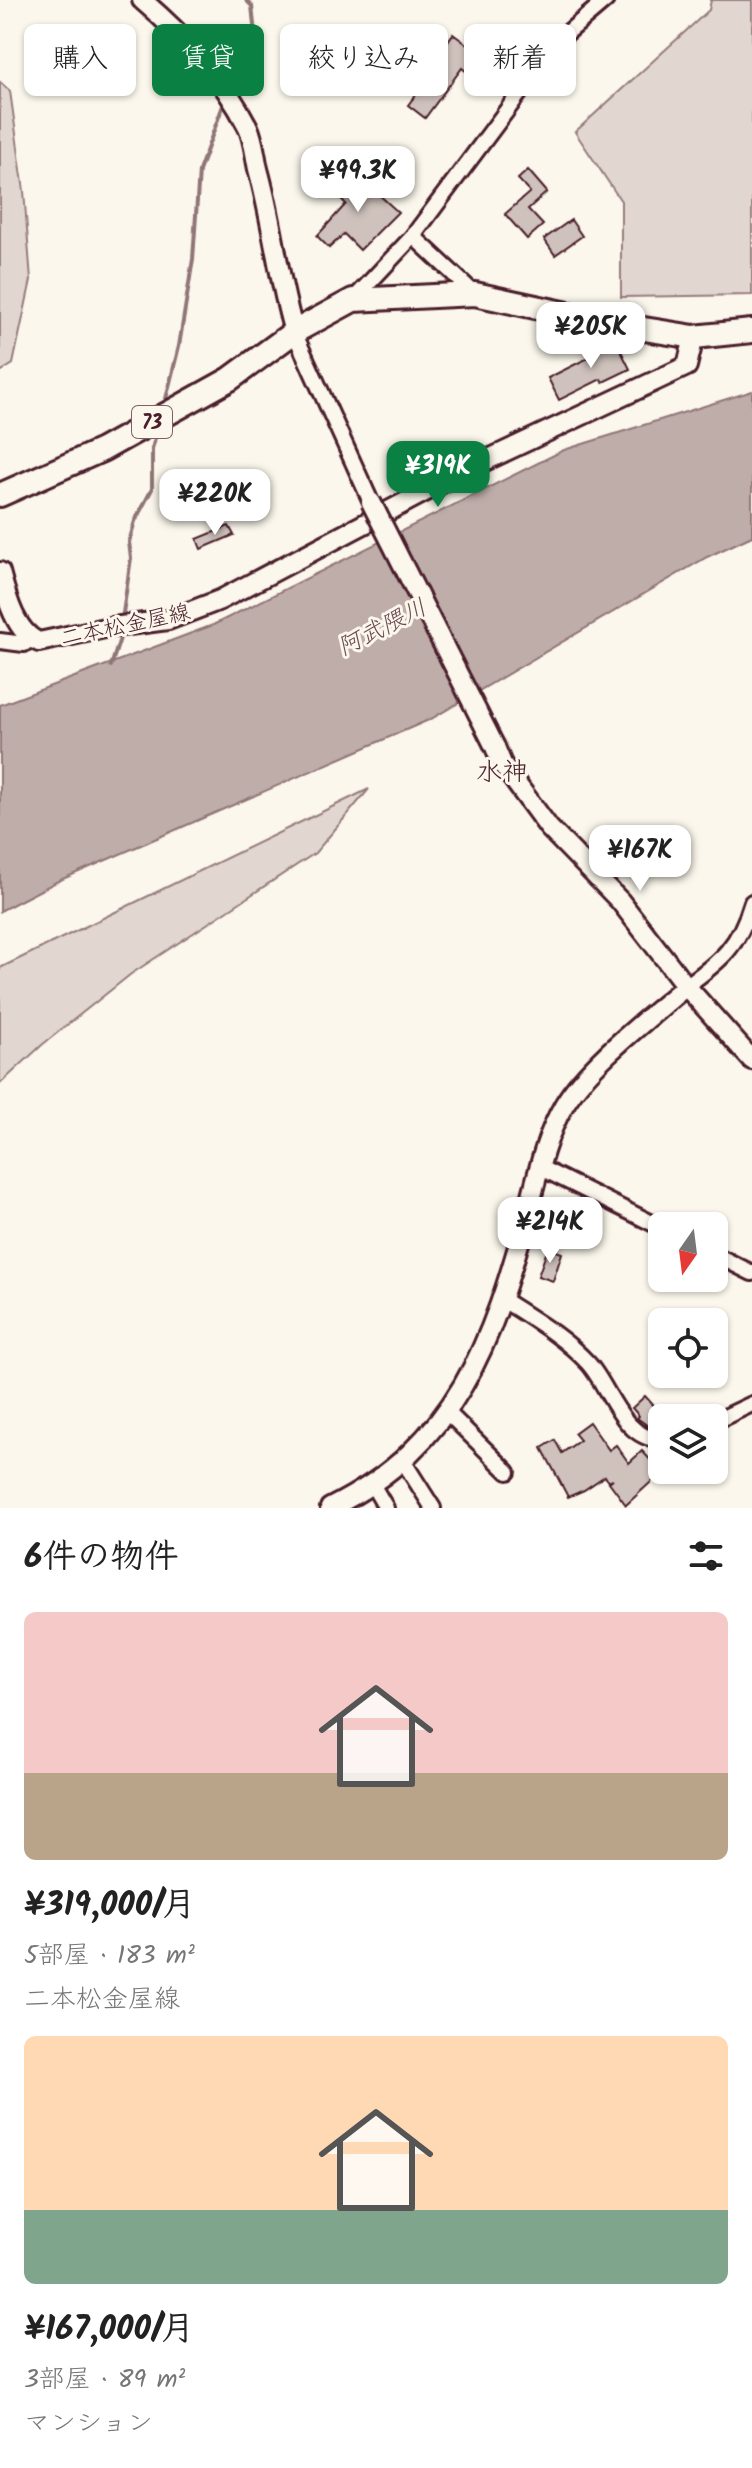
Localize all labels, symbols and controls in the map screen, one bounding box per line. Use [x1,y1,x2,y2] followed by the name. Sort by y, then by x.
[24,24,136,96] chip: 購入
[152,24,264,96] chip: 賃貸
[280,24,448,96] chip: 絞り込み
[464,24,576,96] chip: 新着
[293,146,423,214] pin: ¥99.3K
[319,151,397,193] text: ¥99.3K
[535,302,647,370] pin: ¥205K
[554,307,628,349] text: ¥205K
[132,406,172,438] road number: 73
[382,441,494,509] pin: ¥319K
[405,446,471,488] text: ¥319K
[159,469,271,537] pin: ¥220K
[177,474,253,516] text: ¥220K
[331,589,434,668] water label: 阿武隈川
[57,596,194,657] street label: 二本松金屋線
[476,752,528,794] district label: 水神
[584,825,696,893] pin: ¥167K
[607,830,673,872] text: ¥167K
[494,1197,606,1265] pin: ¥214K
[516,1202,584,1244] text: ¥214K
[648,1212,728,1292] north arrow
[648,1212,728,1484] map controls
[648,1308,728,1388] button: locate
[648,1404,728,1484] button: layers
[24,1531,178,1585] text: 6件の物件
[684,1534,728,1578] icon: filters
[304,1664,448,1808] icon: home
[24,1879,196,1933] text: ¥319,000/月
[24,1935,195,1977] text: 5部屋 · 183 m²
[24,1979,180,2021] text: 二本松金屋線
[304,2088,448,2232] icon: home
[24,2303,194,2357] text: ¥167,000/月
[24,2359,185,2401] text: 3部屋 · 89 m²
[24,2403,153,2445] text: マンション

